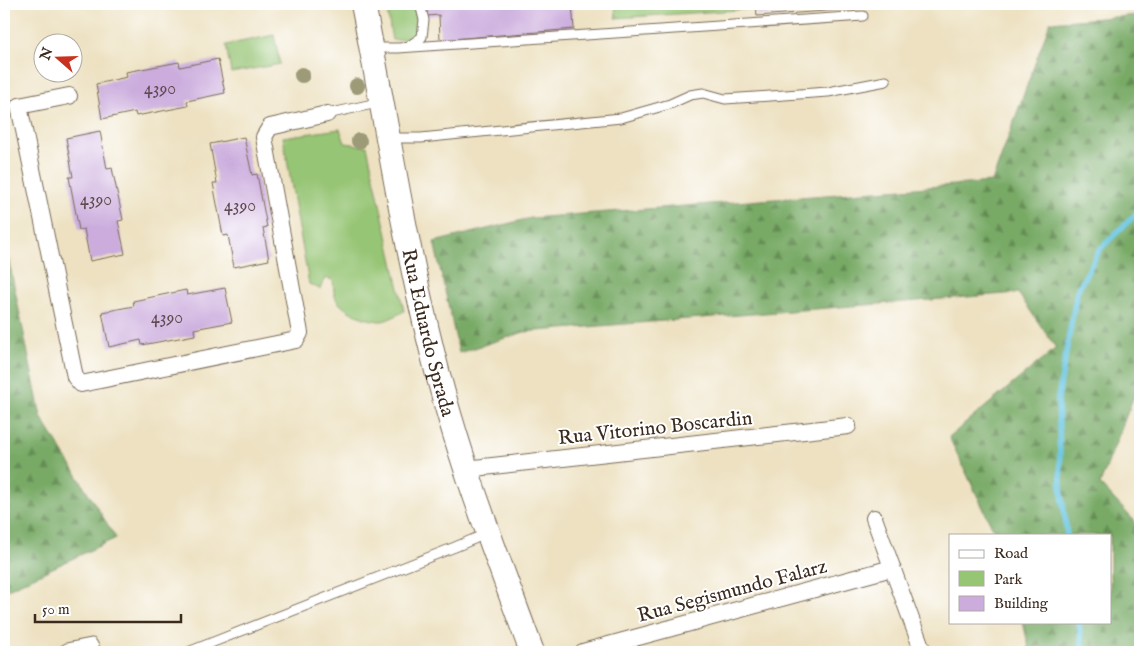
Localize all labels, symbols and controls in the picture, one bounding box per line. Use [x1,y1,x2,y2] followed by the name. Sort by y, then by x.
[32,32,82,82] north arrow
[36,45,57,64] text: N
[144,78,176,101] house number: 4390
[80,189,112,212] house number: 4390
[224,195,256,218] house number: 4390
[395,247,460,420] street label: Rua Eduardo Sprada
[151,307,183,330] house number: 4390
[557,406,754,451] street label: Rua Vitorino Boscardin
[949,534,1112,624] legend
[994,544,1029,563] text: Road
[635,554,830,629] street label: Rua Segismundo Falarz
[994,570,1024,589] text: Park
[35,591,181,623] scale bar
[994,594,1049,613] text: Building
[42,600,70,619] text: 50 m

